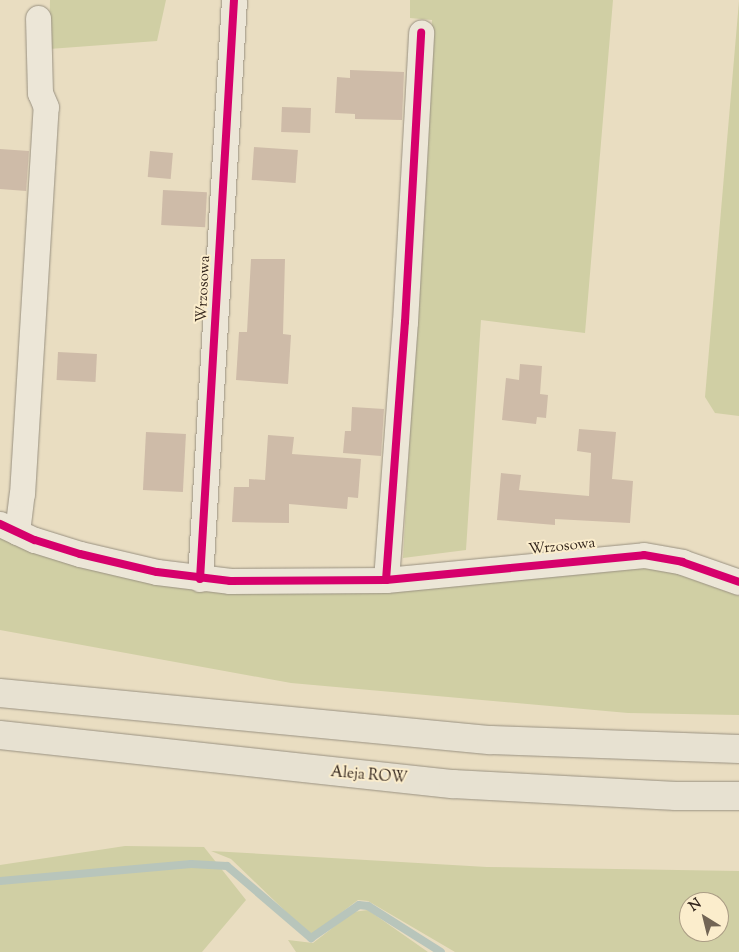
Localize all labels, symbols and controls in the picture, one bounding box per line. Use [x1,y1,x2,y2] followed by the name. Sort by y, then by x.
[193,255,215,323] street label: Wrzosowa
[528,535,596,559] street label: Wrzosowa
[330,764,408,788] street label: Aleja ROW
[679,892,729,942] north arrow
[685,894,706,917] text: N

